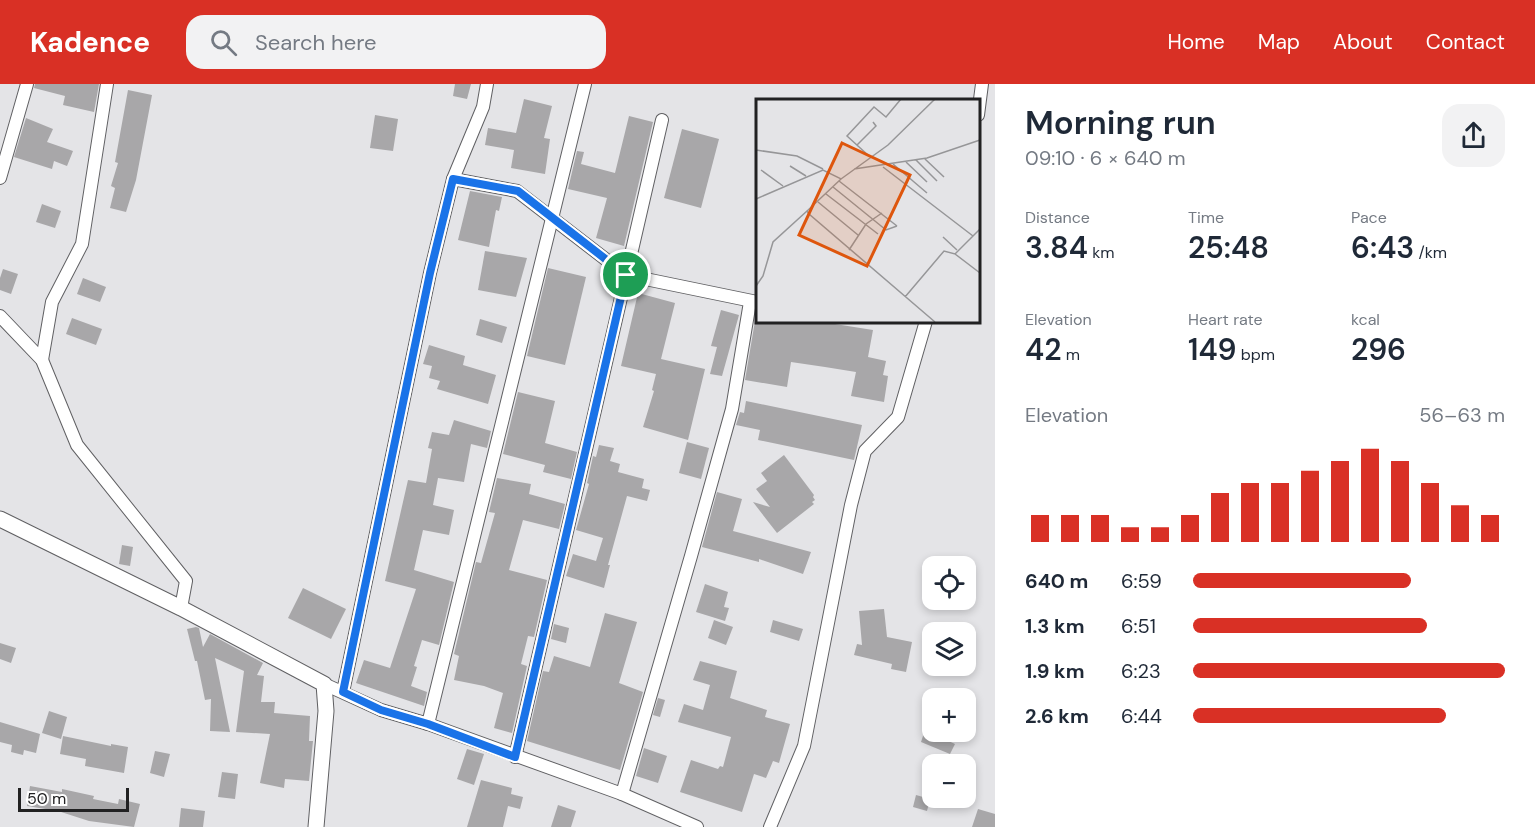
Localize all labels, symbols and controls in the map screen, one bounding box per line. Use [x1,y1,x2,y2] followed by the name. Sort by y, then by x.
[186,15,606,69] search box
[30,24,150,61] text: Kadence
[207,26,240,59] icon: search
[255,28,376,57] text: Search here
[1167,28,1225,56] text: Home
[1258,28,1300,56] text: Map
[1333,28,1393,56] text: About
[1426,28,1505,56] text: Contact
[756,99,980,322] inset map
[1025,101,1216,144] text: Morning run
[1442,104,1505,167] button: share
[1025,145,1186,171] text: 09:10 · 6 × 640 m
[1025,207,1090,228] text: Distance
[1188,207,1224,228] text: Time
[1351,207,1387,228] text: Pace
[1025,228,1088,267] text: 3.84
[1188,228,1269,267] text: 25:48
[1351,228,1414,267] text: 6:43
[1088,242,1115,263] text: km
[1414,242,1447,263] text: /km
[600,249,651,300] pin
[609,258,642,291] icon: arrive
[1025,309,1092,330] text: Elevation
[1188,309,1263,330] text: Heart rate
[1351,309,1380,330] text: kcal
[1025,330,1061,369] text: 42
[1188,330,1237,369] text: 149
[1351,330,1406,369] text: 296
[1061,344,1080,365] text: m
[1237,344,1275,365] text: bpm
[1025,402,1108,428] text: Elevation
[1419,402,1505,428] text: 56–63 m
[922,556,976,808] map controls
[922,556,976,610] button: locate
[1025,568,1088,594] text: 640 m
[1121,568,1162,594] text: 6:59
[1025,613,1084,639] text: 1.3 km
[1121,613,1156,639] text: 6:51
[922,622,976,676] button: layers
[1025,658,1085,684] text: 1.9 km
[1121,658,1161,684] text: 6:23
[922,688,976,742] button: +
[1025,703,1089,729] text: 2.6 km
[1121,703,1162,729] text: 6:44
[922,754,976,808] button: −
[18,785,129,812] scale bar
[27,788,66,809] text: 50 m

